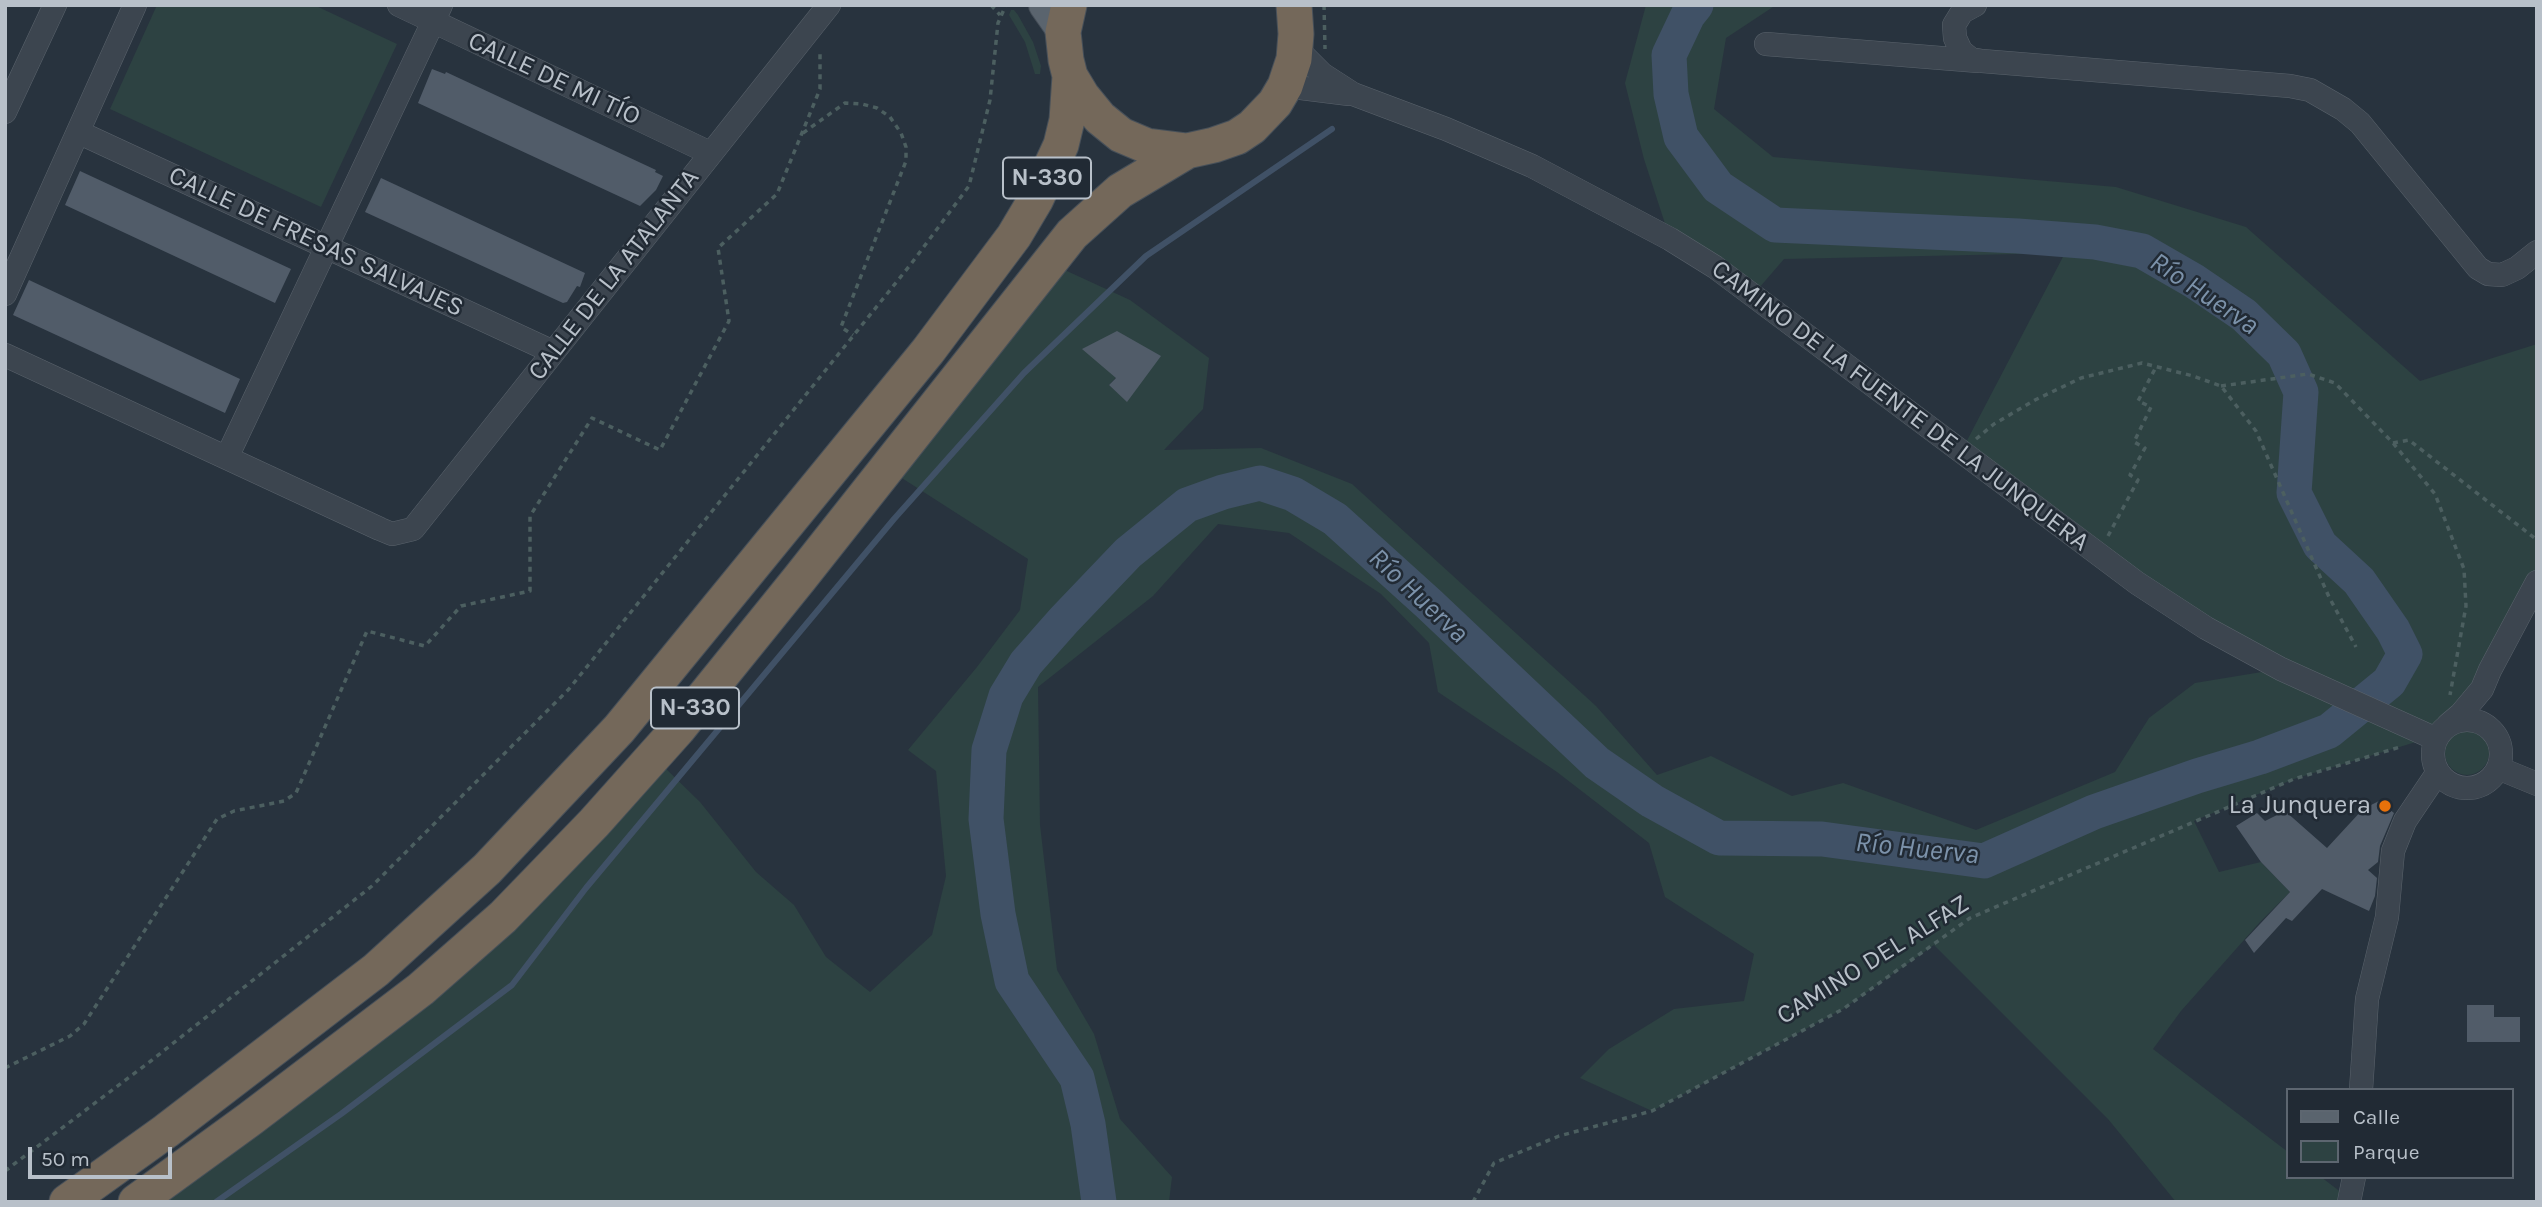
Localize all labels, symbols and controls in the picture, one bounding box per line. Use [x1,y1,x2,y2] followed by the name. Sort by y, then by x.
[463,25,645,133] street label: CALLE DE MI TÍO
[1003,158,1091,198] road number: N-330
[164,160,468,324] street label: CALLE DE FRESAS SALVAJES
[522,163,706,387] street label: CALLE DE LA ATALANTA
[2143,245,2265,343] water label: Río Huerva
[1705,254,2095,558] street label: CAMINO DE LA FUENTE DE LA JUNQUERA
[1361,541,1475,651] water label: Río Huerva
[651,688,739,728] road number: N-330
[2228,790,2371,822] place label: La Junquera
[2377,798,2393,814] marker: La Junquera
[1853,826,1981,872] water label: Río Huerva
[1771,888,1975,1032] street label: CAMINO DEL ALFAZ
[2286,1088,2514,1179] legend
[2353,1105,2400,1129] text: Calle
[32,1134,175,1178] scale bar
[2353,1140,2420,1164] text: Parque
[41,1147,90,1171] text: 50 m

